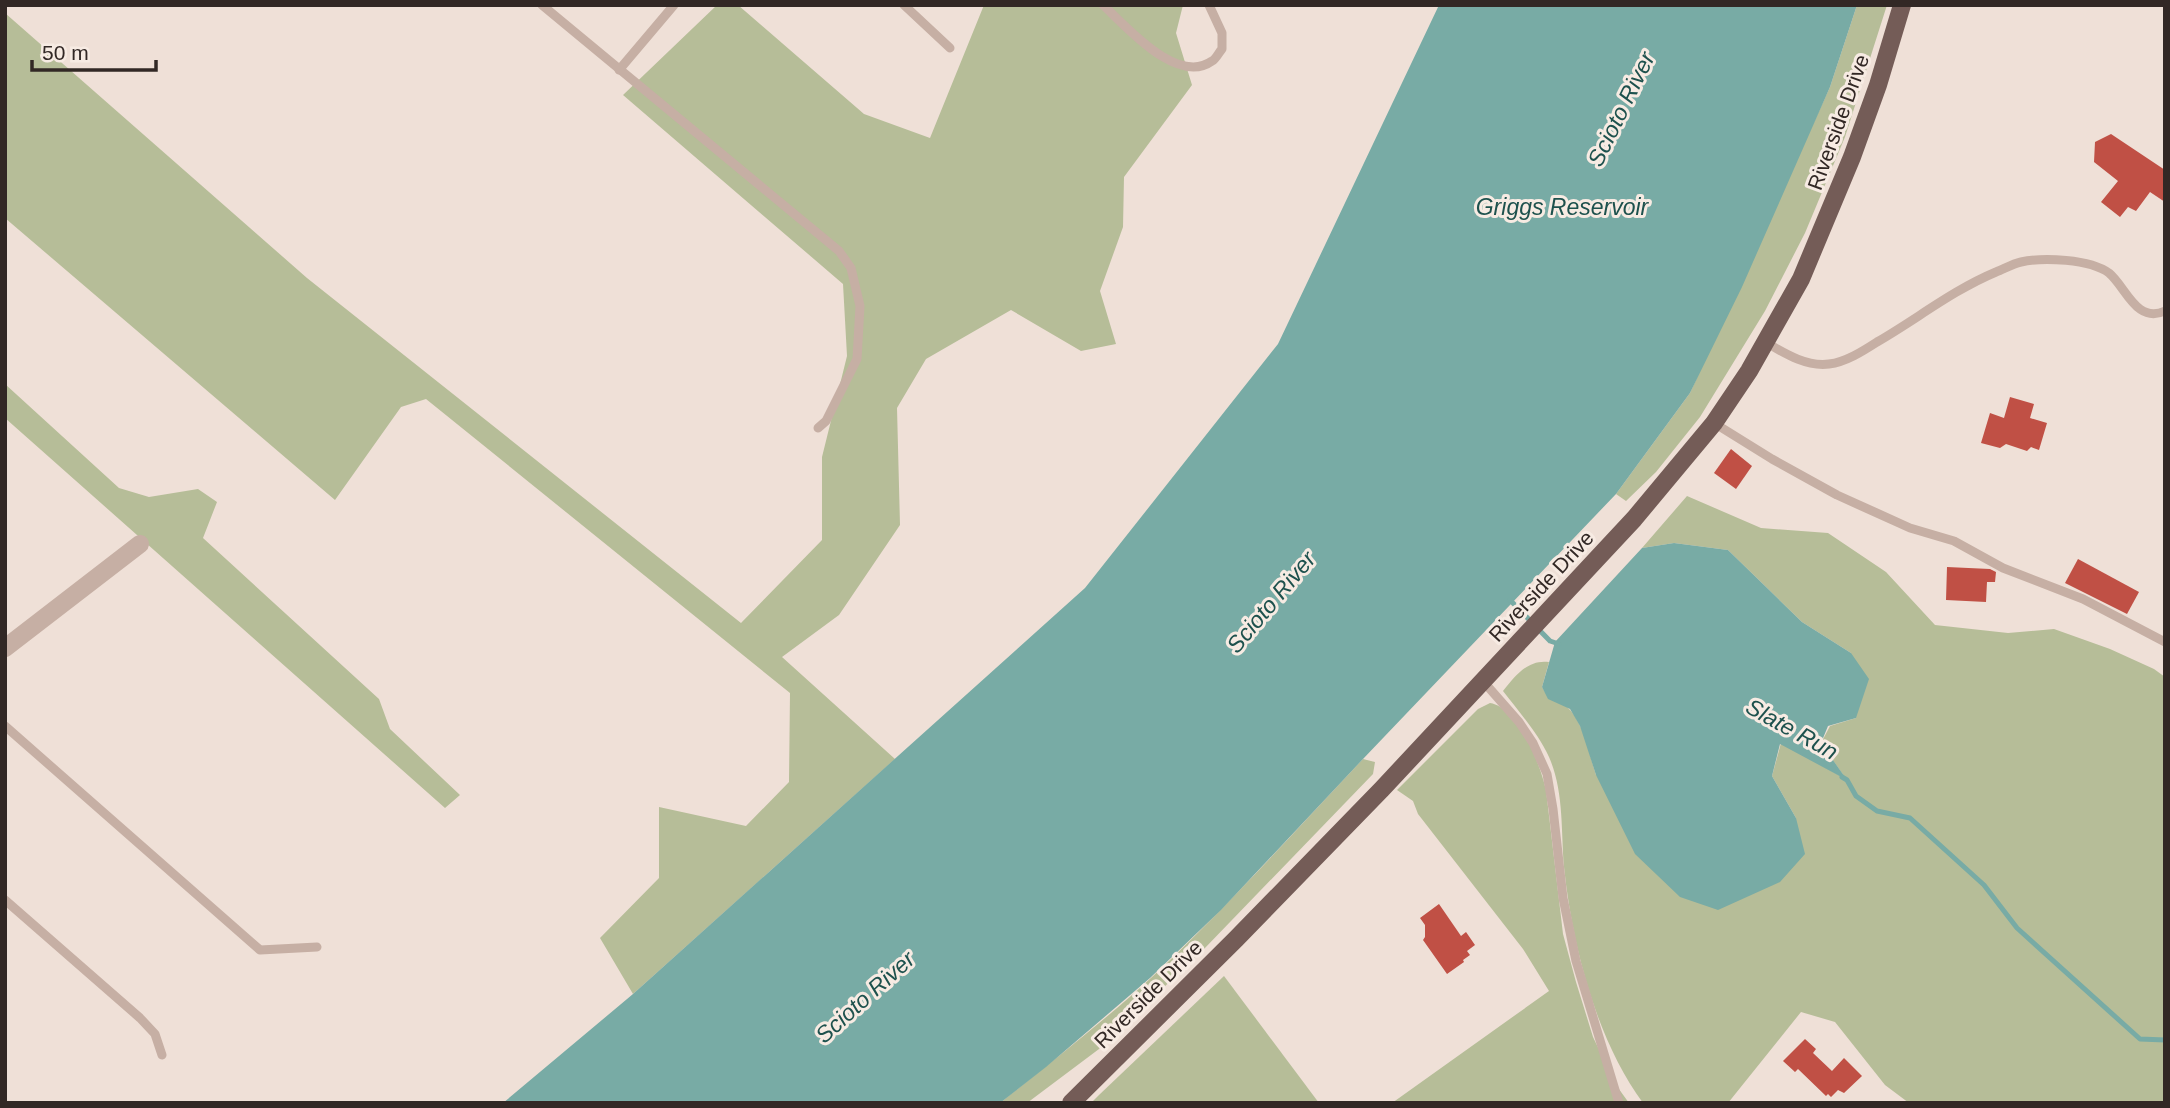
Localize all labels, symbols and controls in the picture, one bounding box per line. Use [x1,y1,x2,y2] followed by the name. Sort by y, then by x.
[32,28,156,72] scale bar
[42,41,89,64] text: 50 m
[1582,46,1660,170] water label: Scioto River
[1803,51,1873,193] street label: Riverside Drive
[1476,194,1650,220] water label: Griggs Reservoir
[1484,526,1598,646] street label: Riverside Drive
[1221,545,1322,658] water label: Scioto River
[1742,693,1842,765] water label: Slate Run
[1090,936,1206,1052] street label: Riverside Drive
[810,945,921,1048] water label: Scioto River

